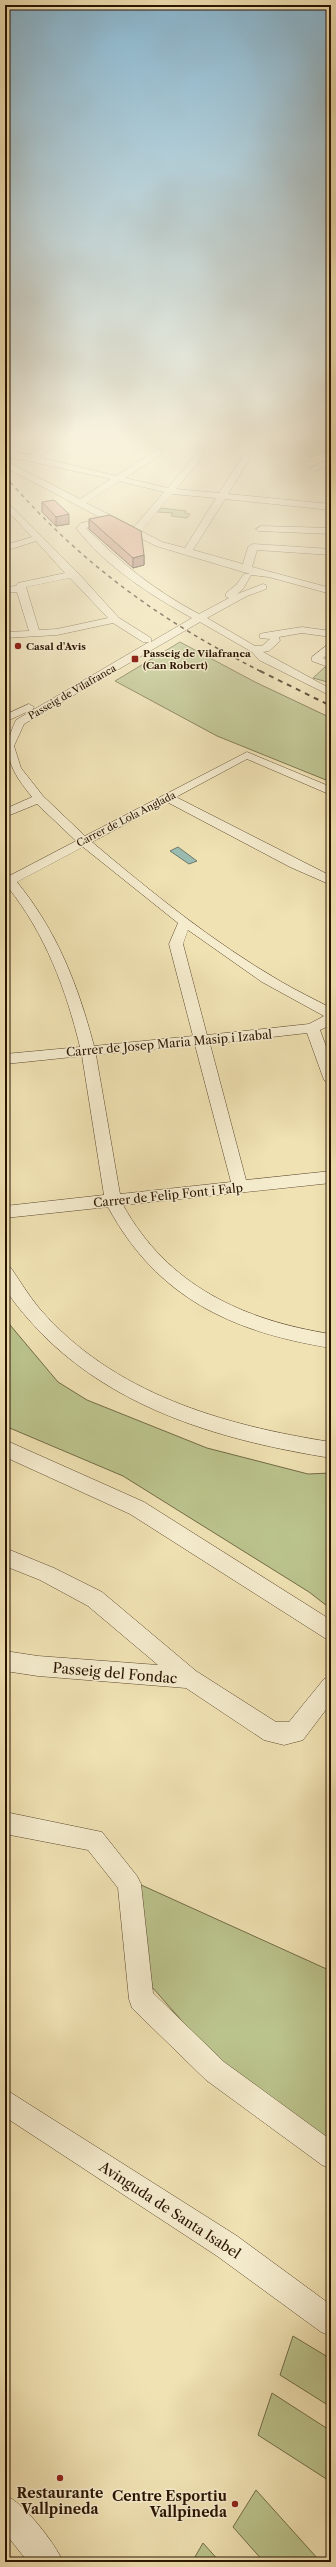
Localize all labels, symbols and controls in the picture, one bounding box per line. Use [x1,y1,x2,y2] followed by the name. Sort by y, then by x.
[26,640,86,653] place label: Casal d'Avis
[13,641,23,651] marker: Casal d'Avis
[143,647,251,672] place label: Passeig de Vilafranca (Can Robert)
[130,654,140,664] marker: Passeig de Vilafranca (Can Robert)
[26,661,119,722] street label: Passeig de Vilafranca
[74,788,178,850] street label: Carrer de Lola Anglada
[65,1026,273,1059] street label: Carrer de Josep Maria Masip i Izabal
[92,1180,244,1210] street label: Carrer de Felip Font i Falp
[52,1659,178,1687] street label: Passeig del Fondac
[95,2157,244,2263] street label: Avinguda de Santa Isabel
[55,2473,65,2483] marker: Restaurante Vallpineda
[17,2484,103,2518] place label: Restaurante Vallpineda
[112,2487,228,2521] place label: Centre Esportiu Vallpineda
[230,2499,240,2509] marker: Centre Esportiu Vallpineda

